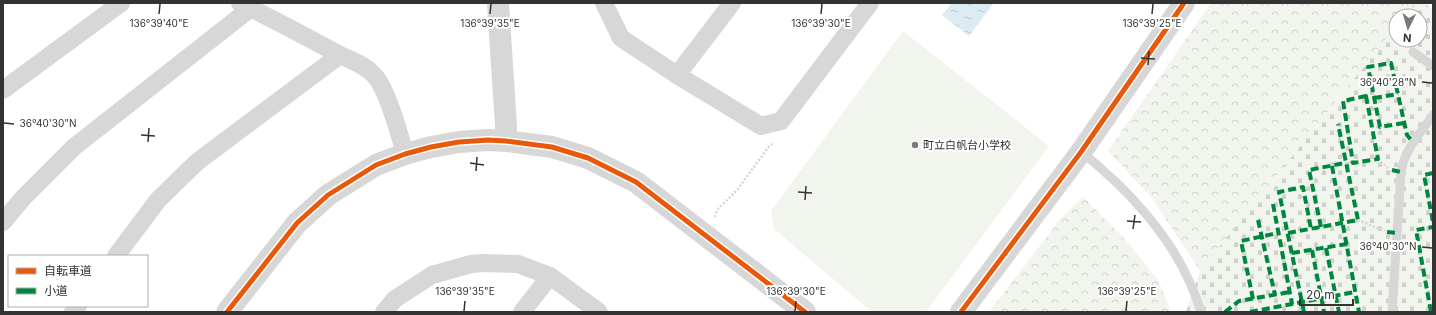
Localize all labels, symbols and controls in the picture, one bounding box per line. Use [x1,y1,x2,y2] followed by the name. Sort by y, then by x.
[1388,8,1428,48] north arrow
[129,17,189,29] text: 136°39'40"E
[460,17,520,29] text: 136°39'35"E
[791,17,851,29] text: 136°39'30"E
[1122,17,1182,29] text: 136°39'25"E
[1402,31,1412,45] text: N
[1360,76,1416,88] text: 36°40'28"N
[20,117,76,129] text: 36°40'30"N
[923,138,1011,152] place label: 町立白帆台小学校
[910,140,920,150] marker: 町立白帆台小学校
[1360,240,1416,252] text: 36°40'30"N
[8,255,148,307] legend
[44,263,92,278] text: 自転車道
[1300,281,1353,307] scale bar
[44,283,68,298] text: 小道
[435,285,495,297] text: 136°39'35"E
[766,285,826,297] text: 136°39'30"E
[1097,285,1157,297] text: 136°39'25"E
[1306,287,1335,302] text: 20 m

